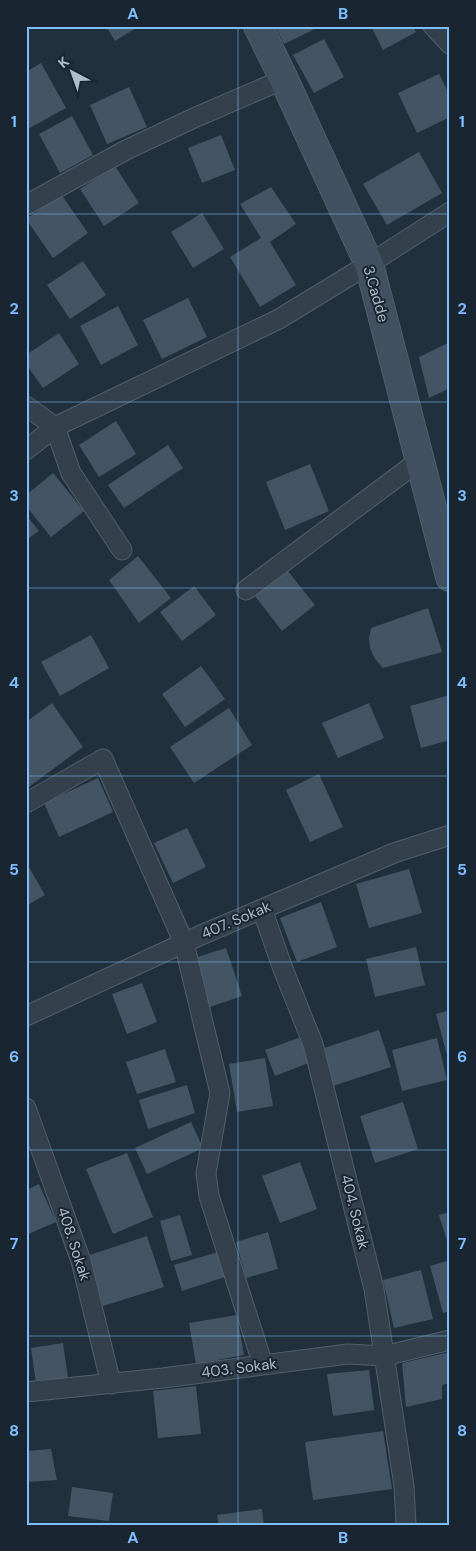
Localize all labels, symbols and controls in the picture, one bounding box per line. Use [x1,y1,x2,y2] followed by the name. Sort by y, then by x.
[127,3,139,24] text: A
[338,3,348,24] text: B
[48,48,98,98] north arrow
[54,52,73,72] text: K
[11,111,17,132] text: 1
[459,111,465,132] text: 1
[358,264,394,324] street label: 3.Cadde
[9,298,19,319] text: 2
[457,298,467,319] text: 2
[9,485,19,506] text: 3
[457,485,467,506] text: 3
[9,672,19,693] text: 4
[457,672,467,693] text: 4
[9,859,19,880] text: 5
[457,859,467,880] text: 5
[198,896,274,944] street label: 407. Sokak
[9,1046,19,1067] text: 6
[457,1046,467,1067] text: 6
[336,1173,374,1252] street label: 404. Sokak
[53,1205,95,1284] street label: 408. Sokak
[10,1233,19,1254] text: 7
[458,1233,467,1254] text: 7
[200,1353,278,1383] street label: 403. Sokak
[9,1420,19,1441] text: 8
[457,1420,467,1441] text: 8
[127,1527,139,1548] text: A
[338,1527,348,1548] text: B

